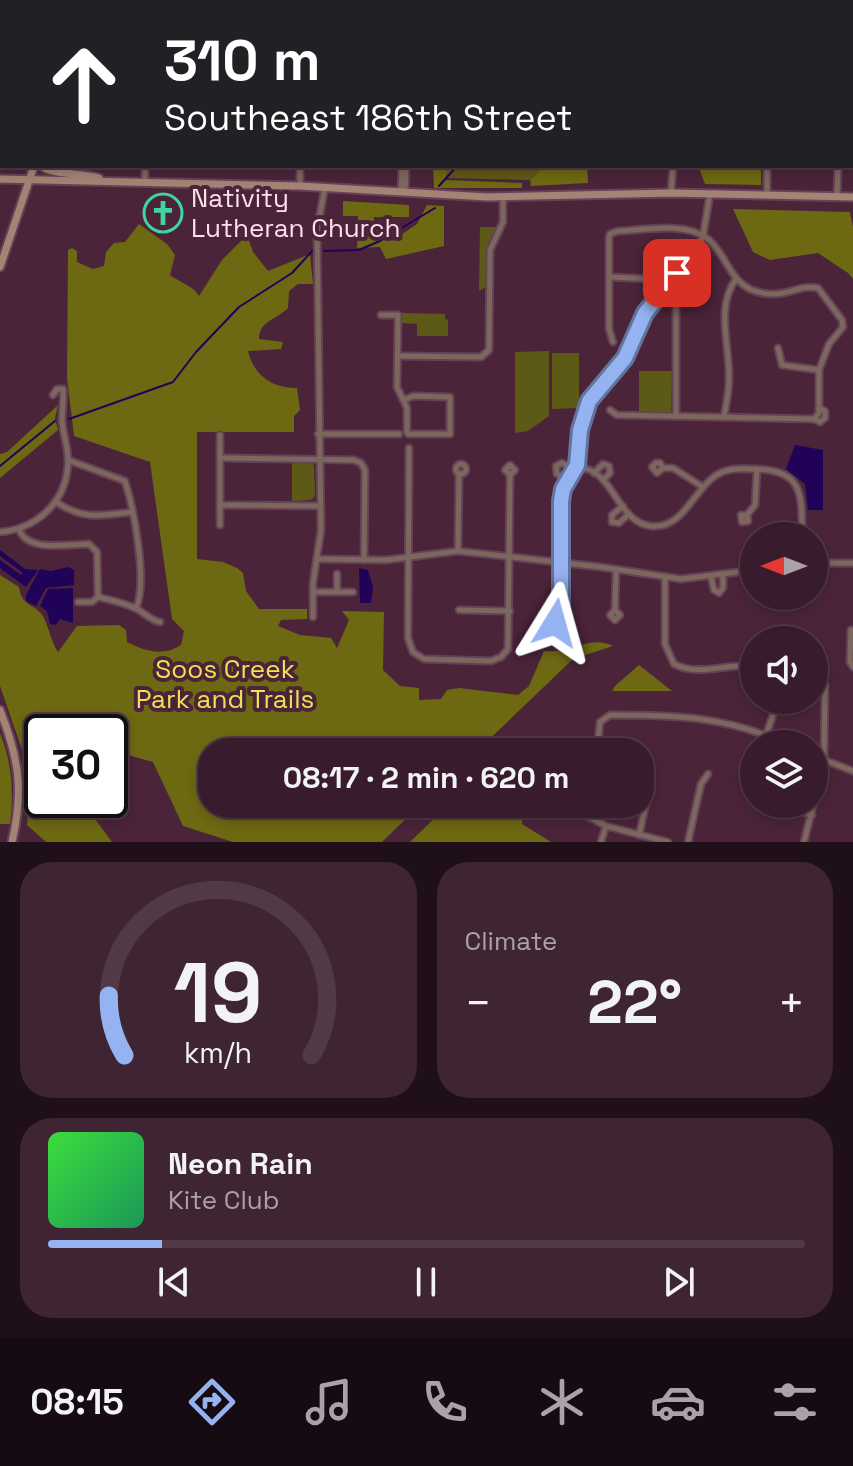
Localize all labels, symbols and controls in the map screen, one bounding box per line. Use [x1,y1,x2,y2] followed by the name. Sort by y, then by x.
[164,25,321,96] text: 310 m
[32,32,136,136] icon: ahead
[164,95,573,141] text: Southeast 186th Street
[191,181,400,245] place label: Nativity Lutheran Church
[142,192,184,234] church icon: Nativity Lutheran Church
[643,239,711,307] pin
[655,251,699,295] icon: arrive
[740,522,828,610] north arrow
[740,522,828,818] map controls
[513,581,597,665] position arrow
[740,626,828,714] button: sound
[136,652,314,716] park label: Soos Creek Park and Trails
[24,714,128,818] speed limit sign: 30
[740,730,828,818] button: layers
[283,758,569,797] text: 08:17 · 2 min · 620 m
[465,924,557,958] text: Climate
[174,940,263,1046] text: 19
[587,964,682,1041] text: 22°
[465,975,492,1031] text: −
[778,975,805,1031] text: +
[184,1035,252,1071] text: km/h
[168,1144,313,1183] text: Neon Rain
[168,1183,280,1217] text: Kite Club
[152,1260,196,1304] icon: previous
[404,1260,448,1304] icon: pause
[657,1260,701,1304] icon: next
[184,1374,240,1430] icon: directions
[301,1374,357,1430] icon: music
[417,1374,473,1430] icon: phone
[534,1374,590,1430] icon: climate
[650,1374,706,1430] icon: car
[767,1374,823,1430] icon: filters
[30,1379,124,1425] text: 08:15

